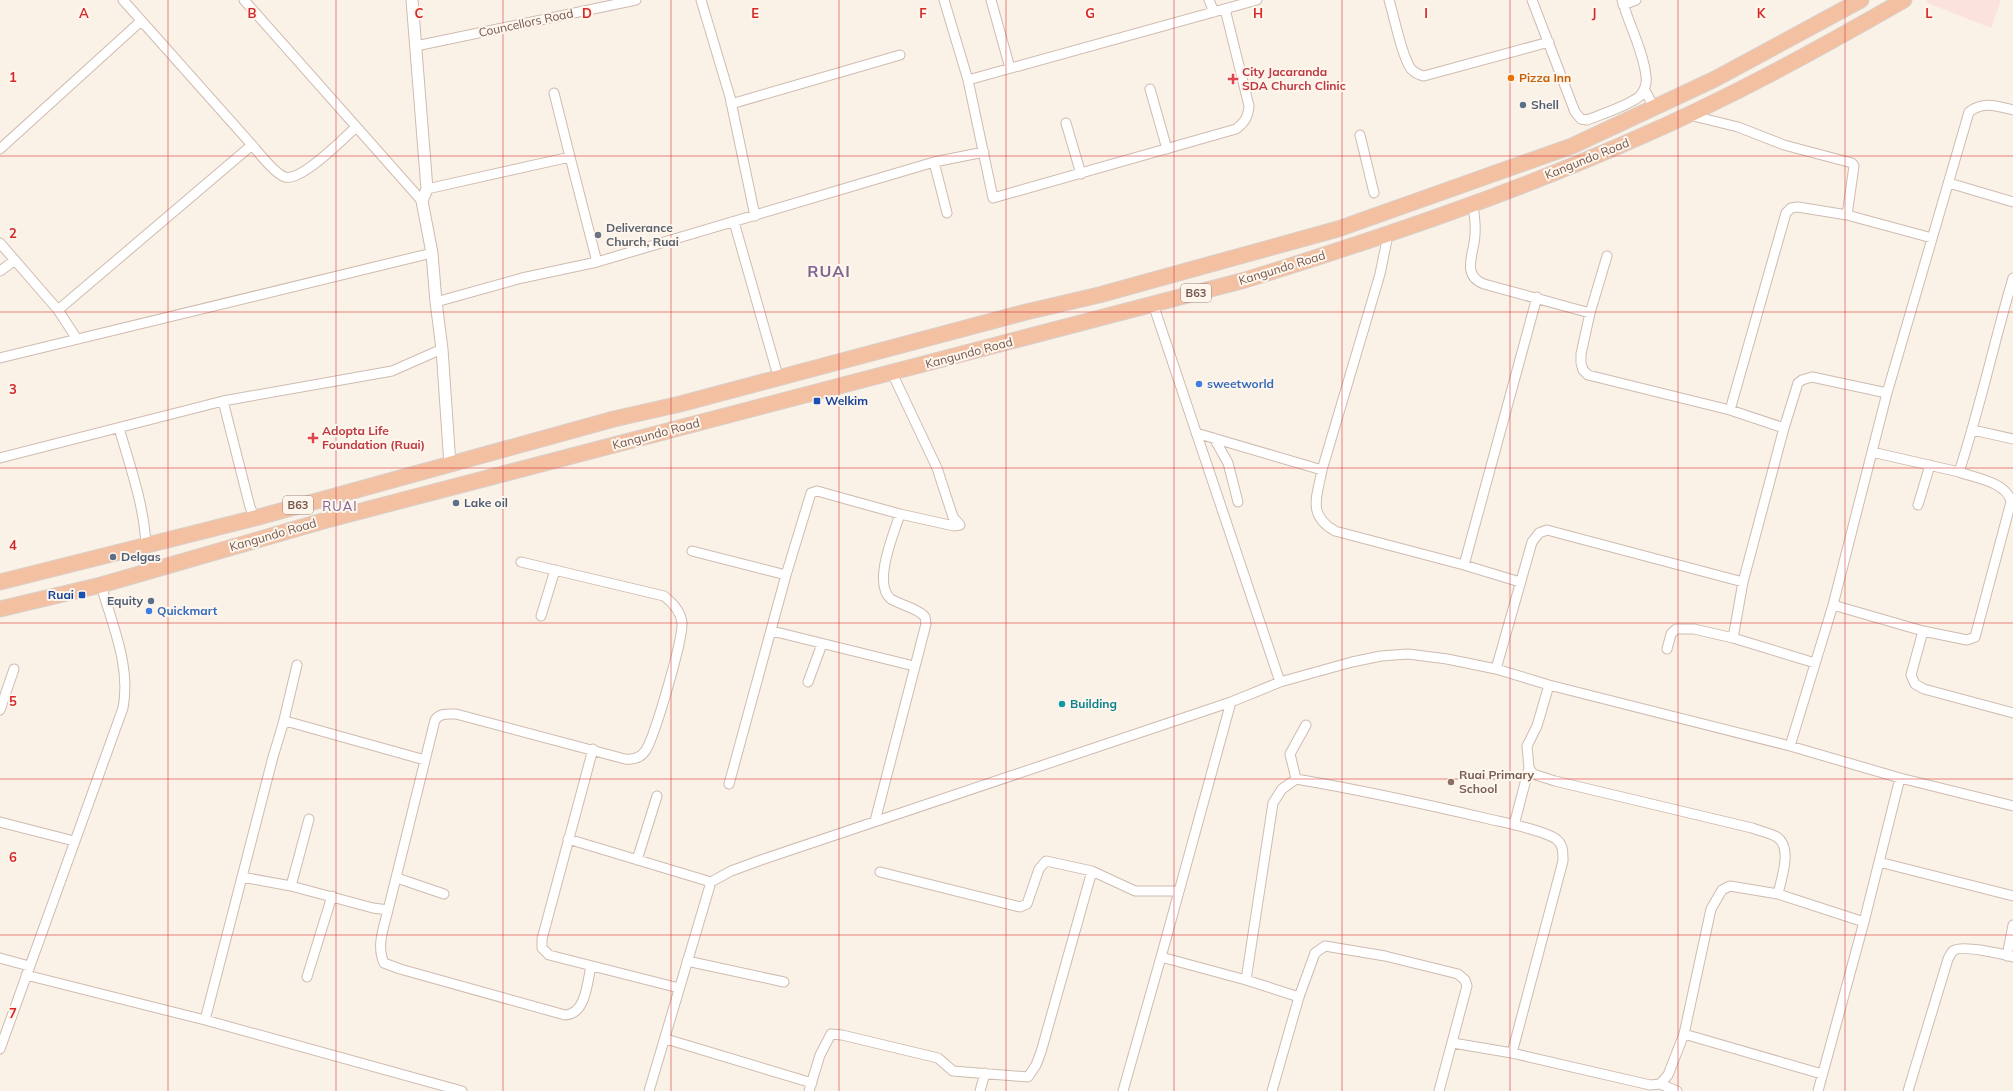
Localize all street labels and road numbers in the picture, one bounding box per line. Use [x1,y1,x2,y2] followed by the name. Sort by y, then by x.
[477,5,575,40] street label: Councellors Road
[1542,135,1631,182] street label: Kangundo Road
[1237,247,1327,288] street label: Kangundo Road
[1181,284,1211,302] road number: B63
[924,334,1014,371] street label: Kangundo Road
[611,415,701,452] street label: Kangundo Road
[283,496,313,514] road number: B63
[228,515,318,554] street label: Kangundo Road

